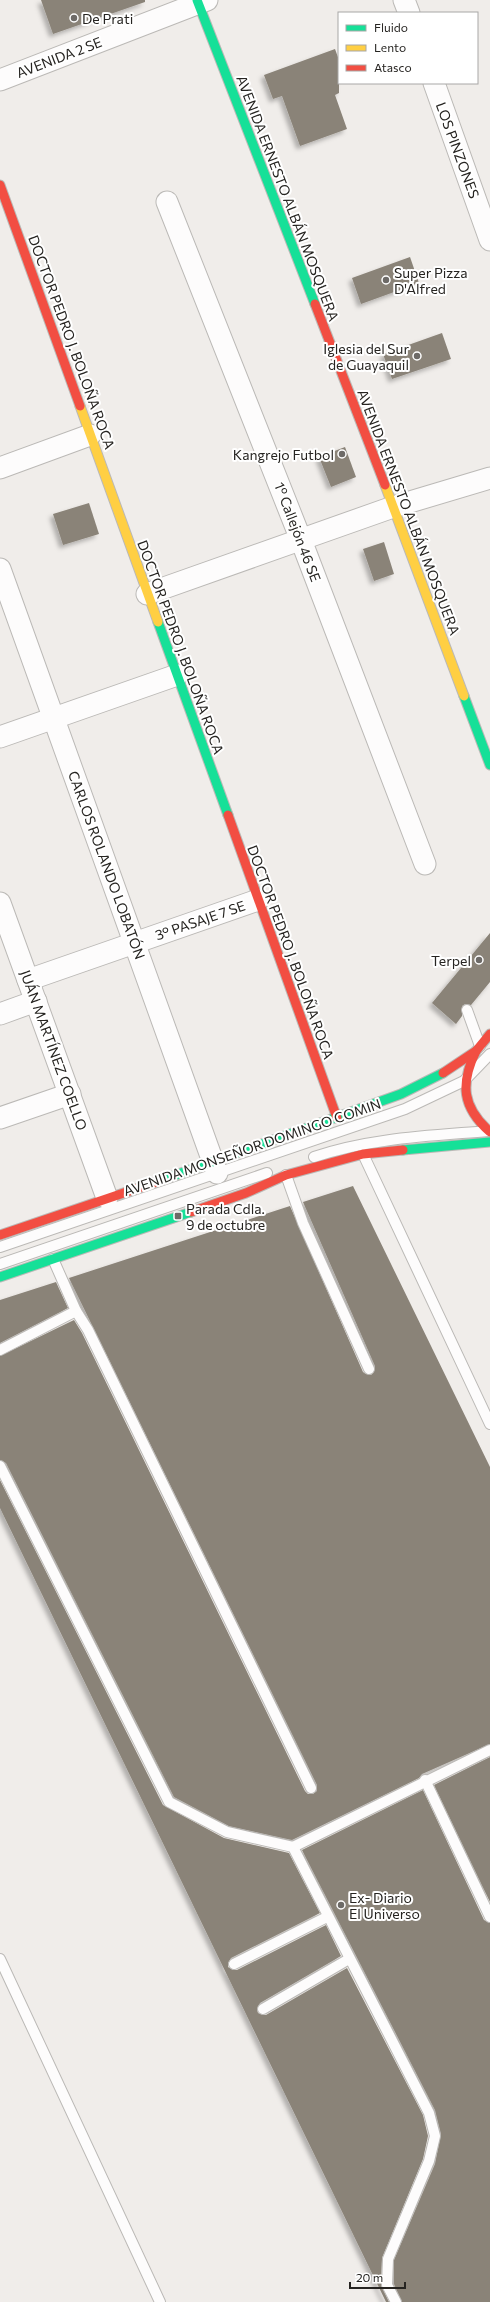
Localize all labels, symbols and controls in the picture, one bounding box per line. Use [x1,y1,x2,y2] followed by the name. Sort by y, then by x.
[82,10,133,27] place label: De Prati
[338,12,478,84] legend
[69,13,79,23] marker: De Prati
[374,20,408,34] text: Fluido
[14,33,104,81] street label: AVENIDA 2 SE
[374,40,406,54] text: Lento
[374,60,412,74] text: Atasco
[233,73,343,324] street label: AVENIDA ERNESTO ALBÁN MOSQUERA
[433,100,483,200] street label: LOS PINZONES
[25,233,119,452] street label: DOCTOR PEDRO J. BOLOÑA ROCA
[394,264,468,297] place label: Super Pizza D'Alfred
[381,275,391,285] marker: Super Pizza D'Alfred
[323,340,409,373] place label: Iglesia del Sur de Guayaquil
[412,351,422,361] marker: Iglesia del Sur de Guayaquil
[354,387,464,638] street label: AVENIDA ERNESTO ALBÁN MOSQUERA
[233,446,334,463] place label: Kangrejo Futbol
[337,449,347,459] marker: Kangrejo Futbol
[271,480,325,584] street label: 1º Callejón 46 SE
[134,538,228,757] street label: DOCTOR PEDRO J. BOLOÑA ROCA
[65,769,149,961] street label: CARLOS ROLANDO LOBATÓN
[244,843,338,1062] street label: DOCTOR PEDRO J. BOLOÑA ROCA
[153,897,247,943] street label: 3° PASAJE 7 SE
[431,952,471,969] place label: Terpel
[474,955,484,965] marker: Terpel
[17,968,91,1132] street label: JUÁN MARTÍNEZ COELLO
[121,1095,383,1199] street label: AVENIDA MONSEÑOR DOMINGO COMIN
[186,1200,265,1233] place label: Parada Cdla. 9 de octubre
[173,1211,183,1221] marker: Parada Cdla. 9 de octubre
[349,1889,420,1922] place label: Ex- Diario El Universo
[336,1900,346,1910] marker: Ex- Diario El Universo
[350,2264,405,2290] scale bar
[356,2270,383,2284] text: 20 m

